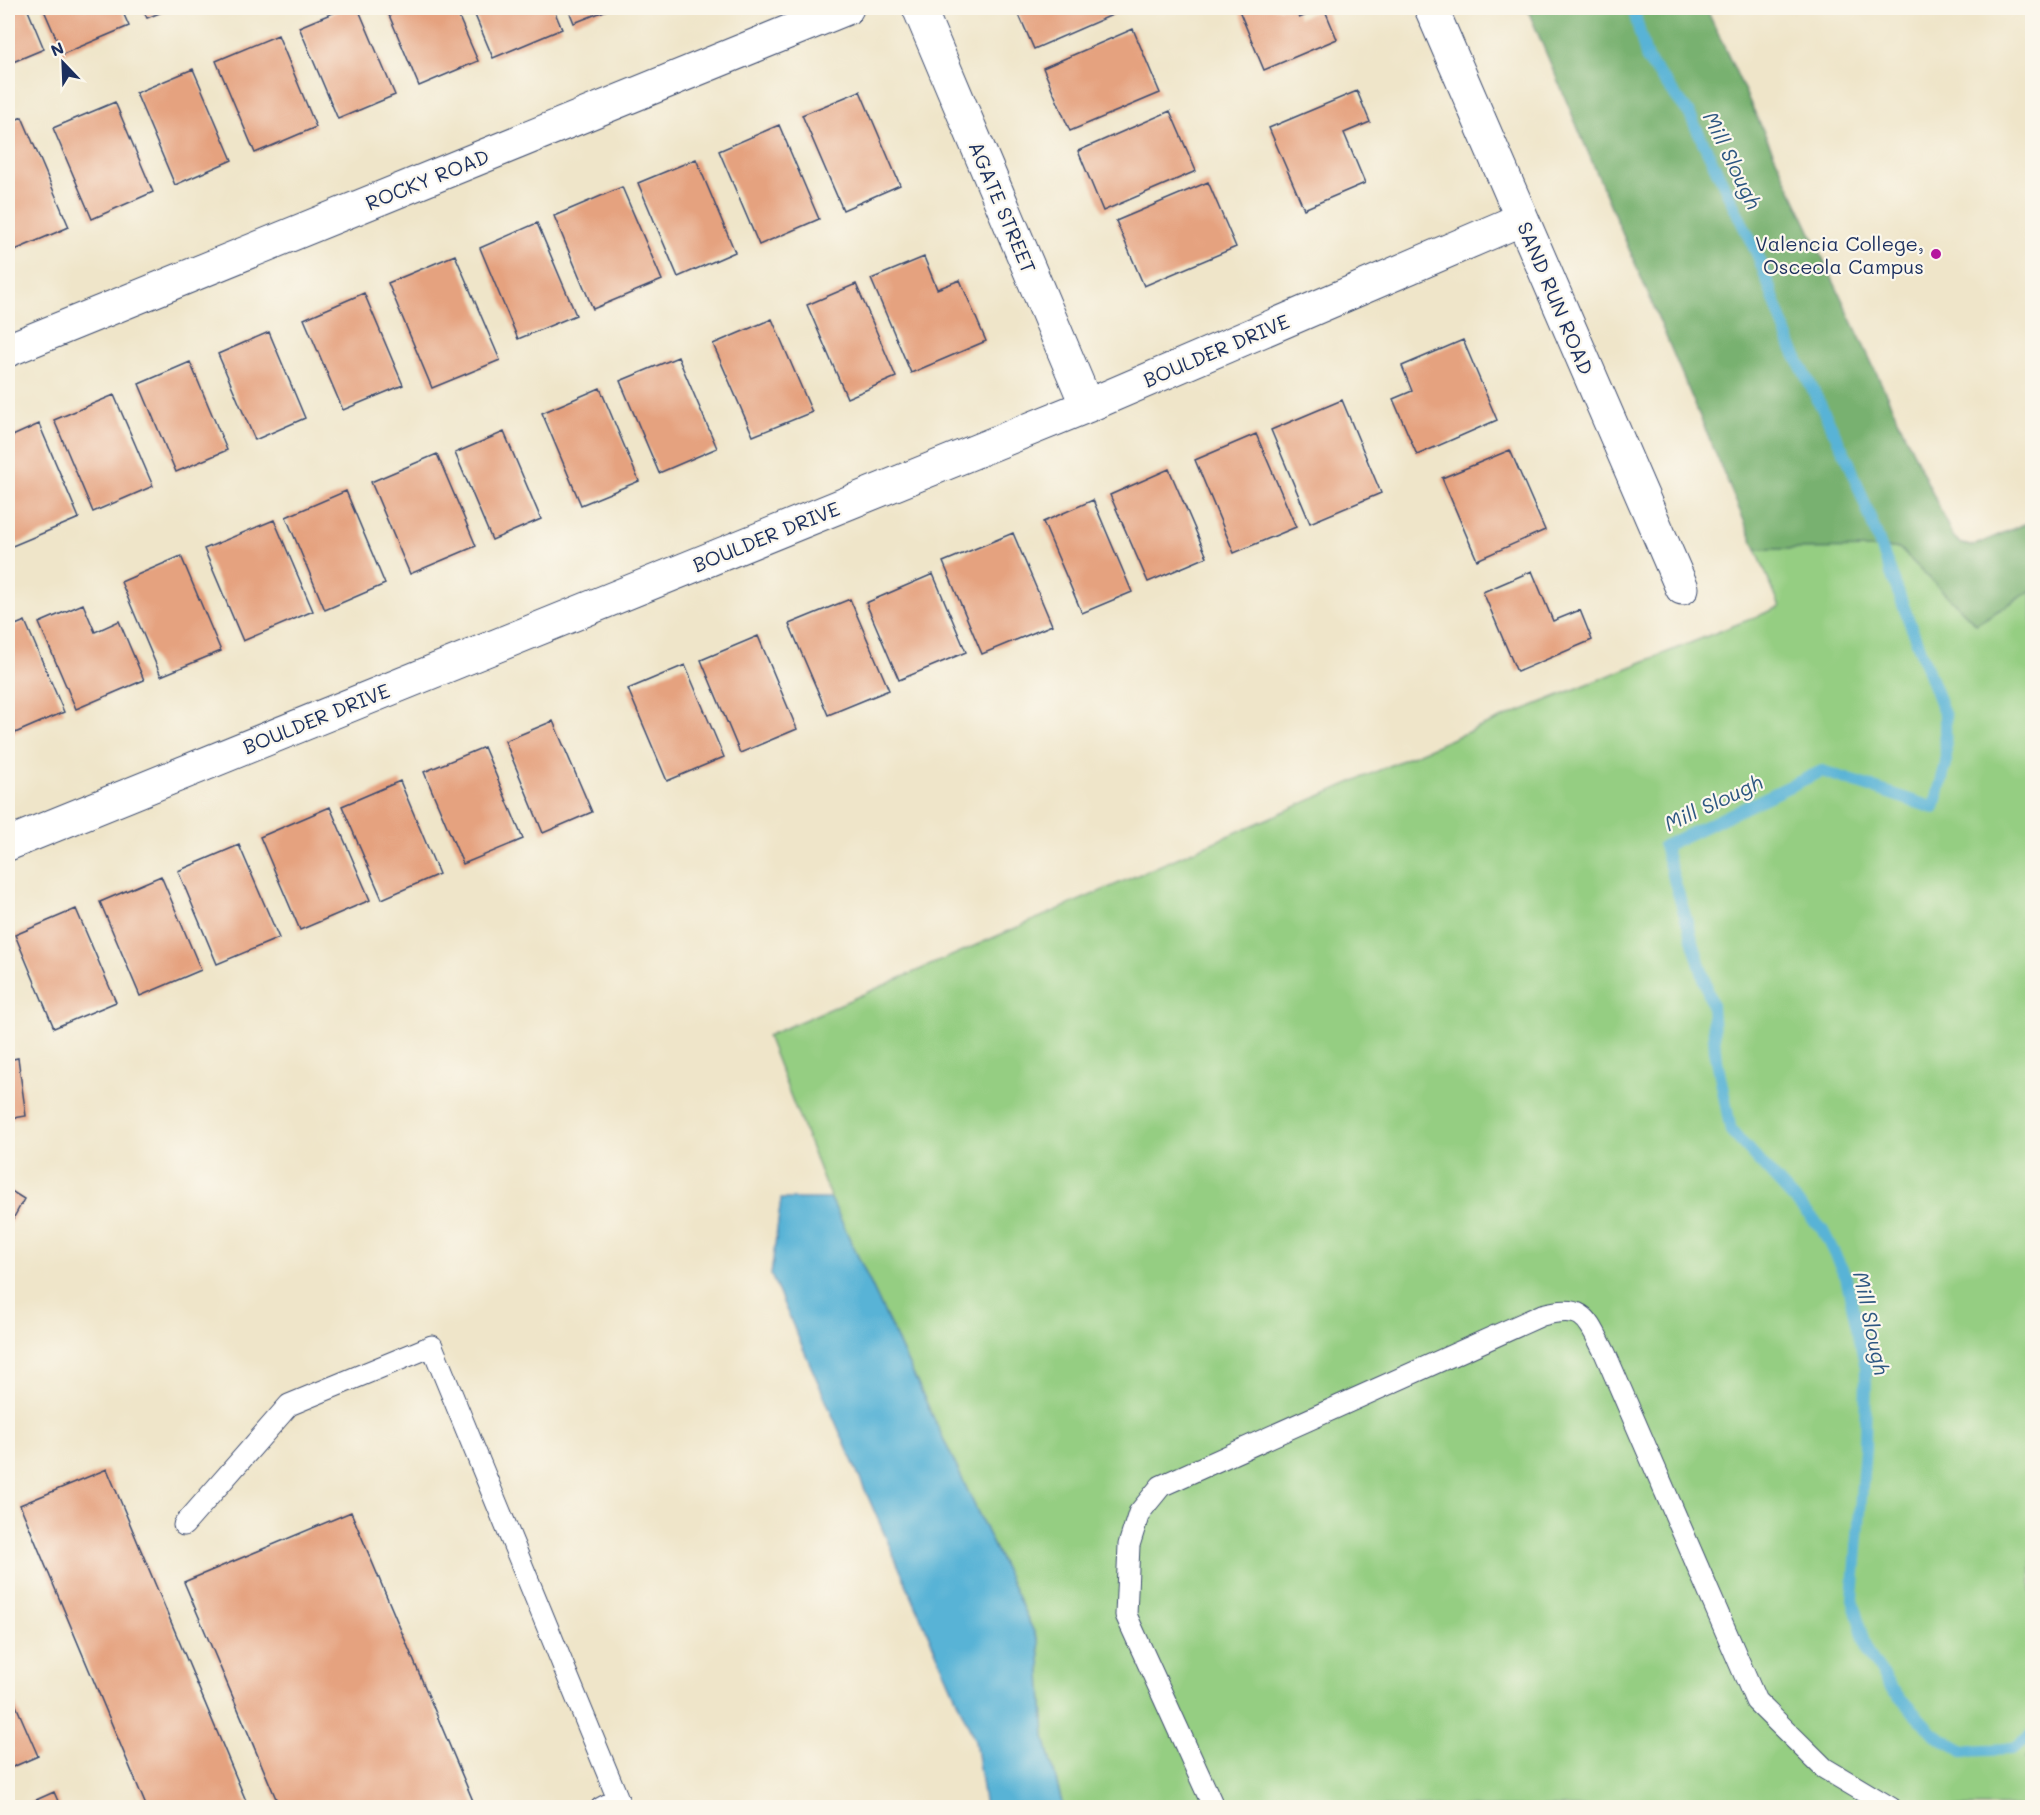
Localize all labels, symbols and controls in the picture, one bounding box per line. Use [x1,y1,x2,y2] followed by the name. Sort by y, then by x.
[33,33,93,93] north arrow
[47,37,67,61] text: N
[1698,107,1768,213] water label: Mill Slough
[964,137,1042,277] street label: AGATE STREET
[361,142,493,216] street label: ROCKY ROAD
[1512,218,1600,378] street label: SAND RUN ROAD
[1755,230,1924,279] place label: Valencia College, Osceola Campus
[1929,247,1943,261] marker: Valencia College, Osceola Campus
[1139,308,1293,392] street label: BOULDER DRIVE
[689,495,843,577] street label: BOULDER DRIVE
[239,677,393,759] street label: BOULDER DRIVE
[1659,767,1767,837] water label: Mill Slough
[1848,1269,1896,1378] water label: Mill Slough

